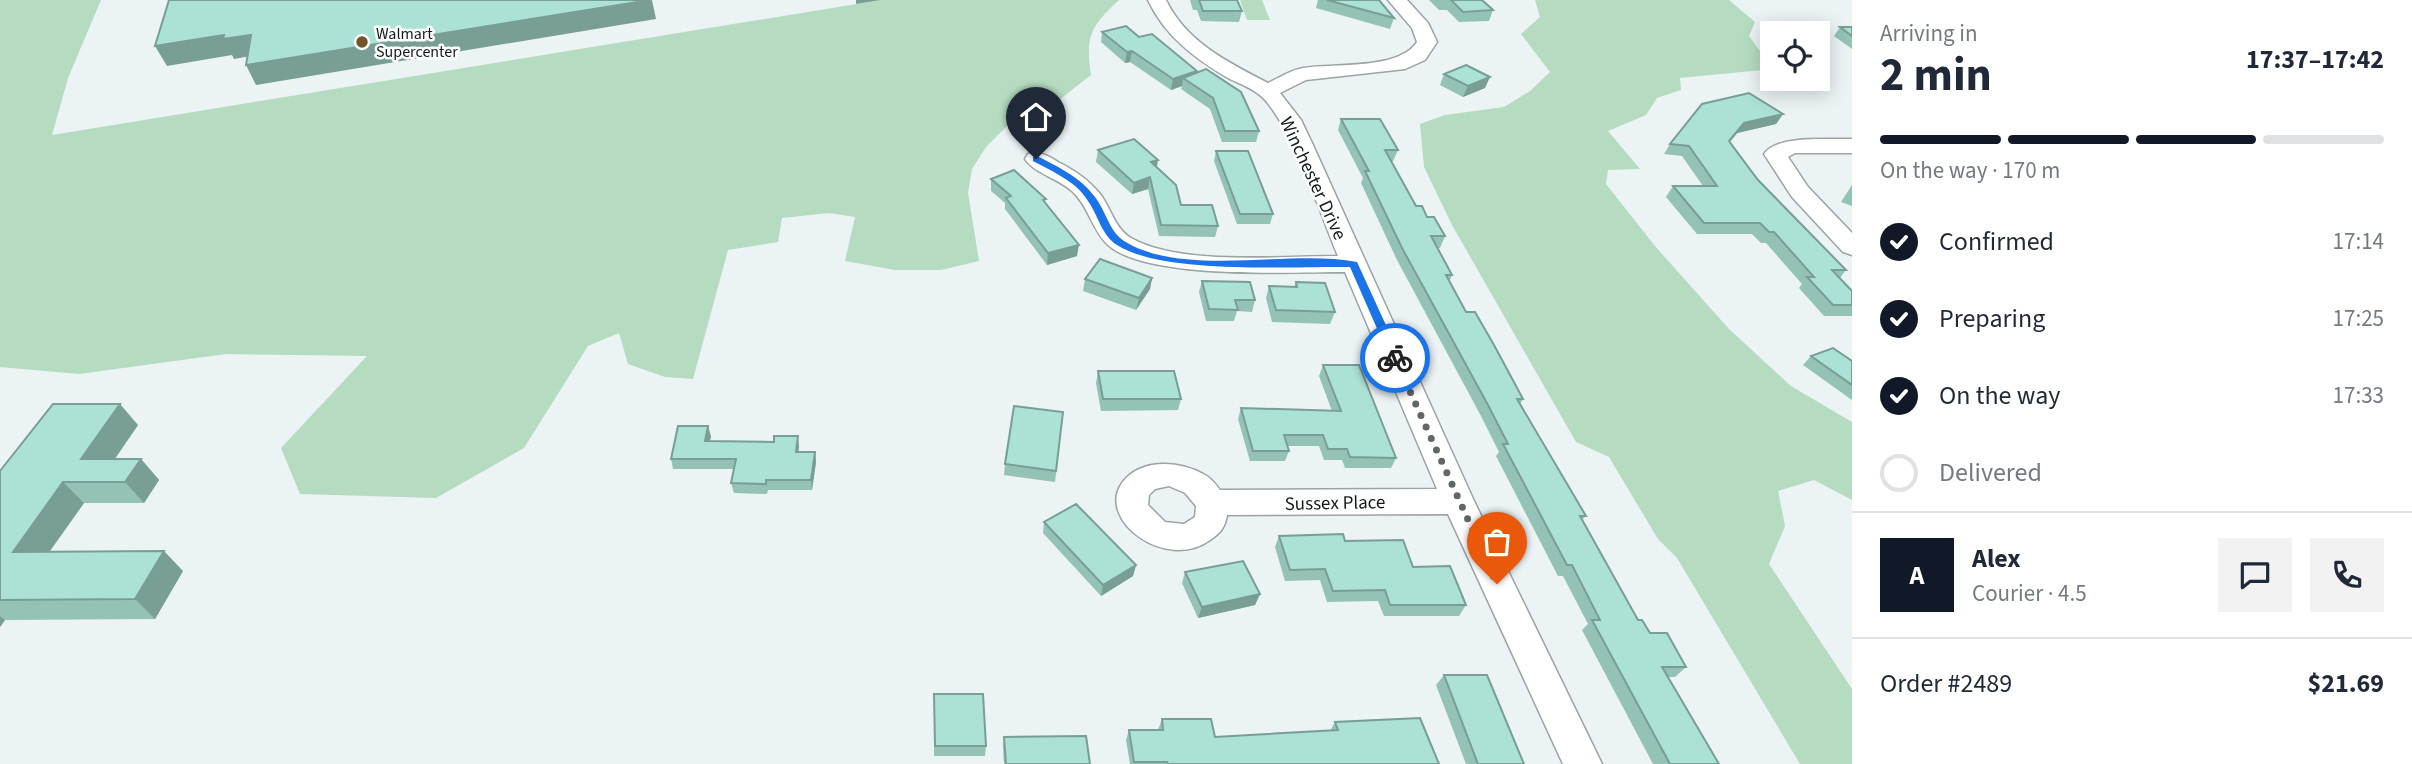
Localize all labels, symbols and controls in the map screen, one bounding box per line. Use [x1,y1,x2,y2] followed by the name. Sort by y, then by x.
[1880,17,1978,50] text: Arriving in
[1760,21,1830,91] map controls
[1760,21,1830,91] button: locate
[376,23,458,63] place label: Walmart Supercenter
[354,34,370,50] marker: Walmart Supercenter
[2246,41,2384,78] text: 17:37–17:42
[1880,43,1992,108] text: 2 min
[1006,87,1066,159] pin
[1017,98,1055,136] icon: home
[1272,113,1353,245] street label: Winchester Drive
[1880,154,2060,187] text: On the way · 170 m
[1880,223,1918,261] icon: check
[1939,223,2054,260] text: Confirmed
[2333,225,2384,258] text: 17:14
[1880,300,1918,338] icon: check
[1939,300,2045,337] text: Preparing
[2333,302,2384,335] text: 17:25
[1360,323,1430,393] courier
[1376,339,1414,377] icon: bike
[1880,377,1918,415] icon: check
[1939,377,2060,414] text: On the way
[2333,379,2384,412] text: 17:33
[1939,454,2042,491] text: Delivered
[1284,489,1386,518] street label: Sussex Place
[1467,512,1527,584] pin
[1478,523,1516,561] icon: bag
[2218,538,2292,612] button: chat
[2310,538,2384,612] button: phone
[1972,540,2021,577] text: Alex
[1910,557,1924,594] text: A
[1972,577,2087,610] text: Courier · 4.5
[1880,665,2012,702] text: Order #2489
[2308,665,2384,702] text: $21.69

